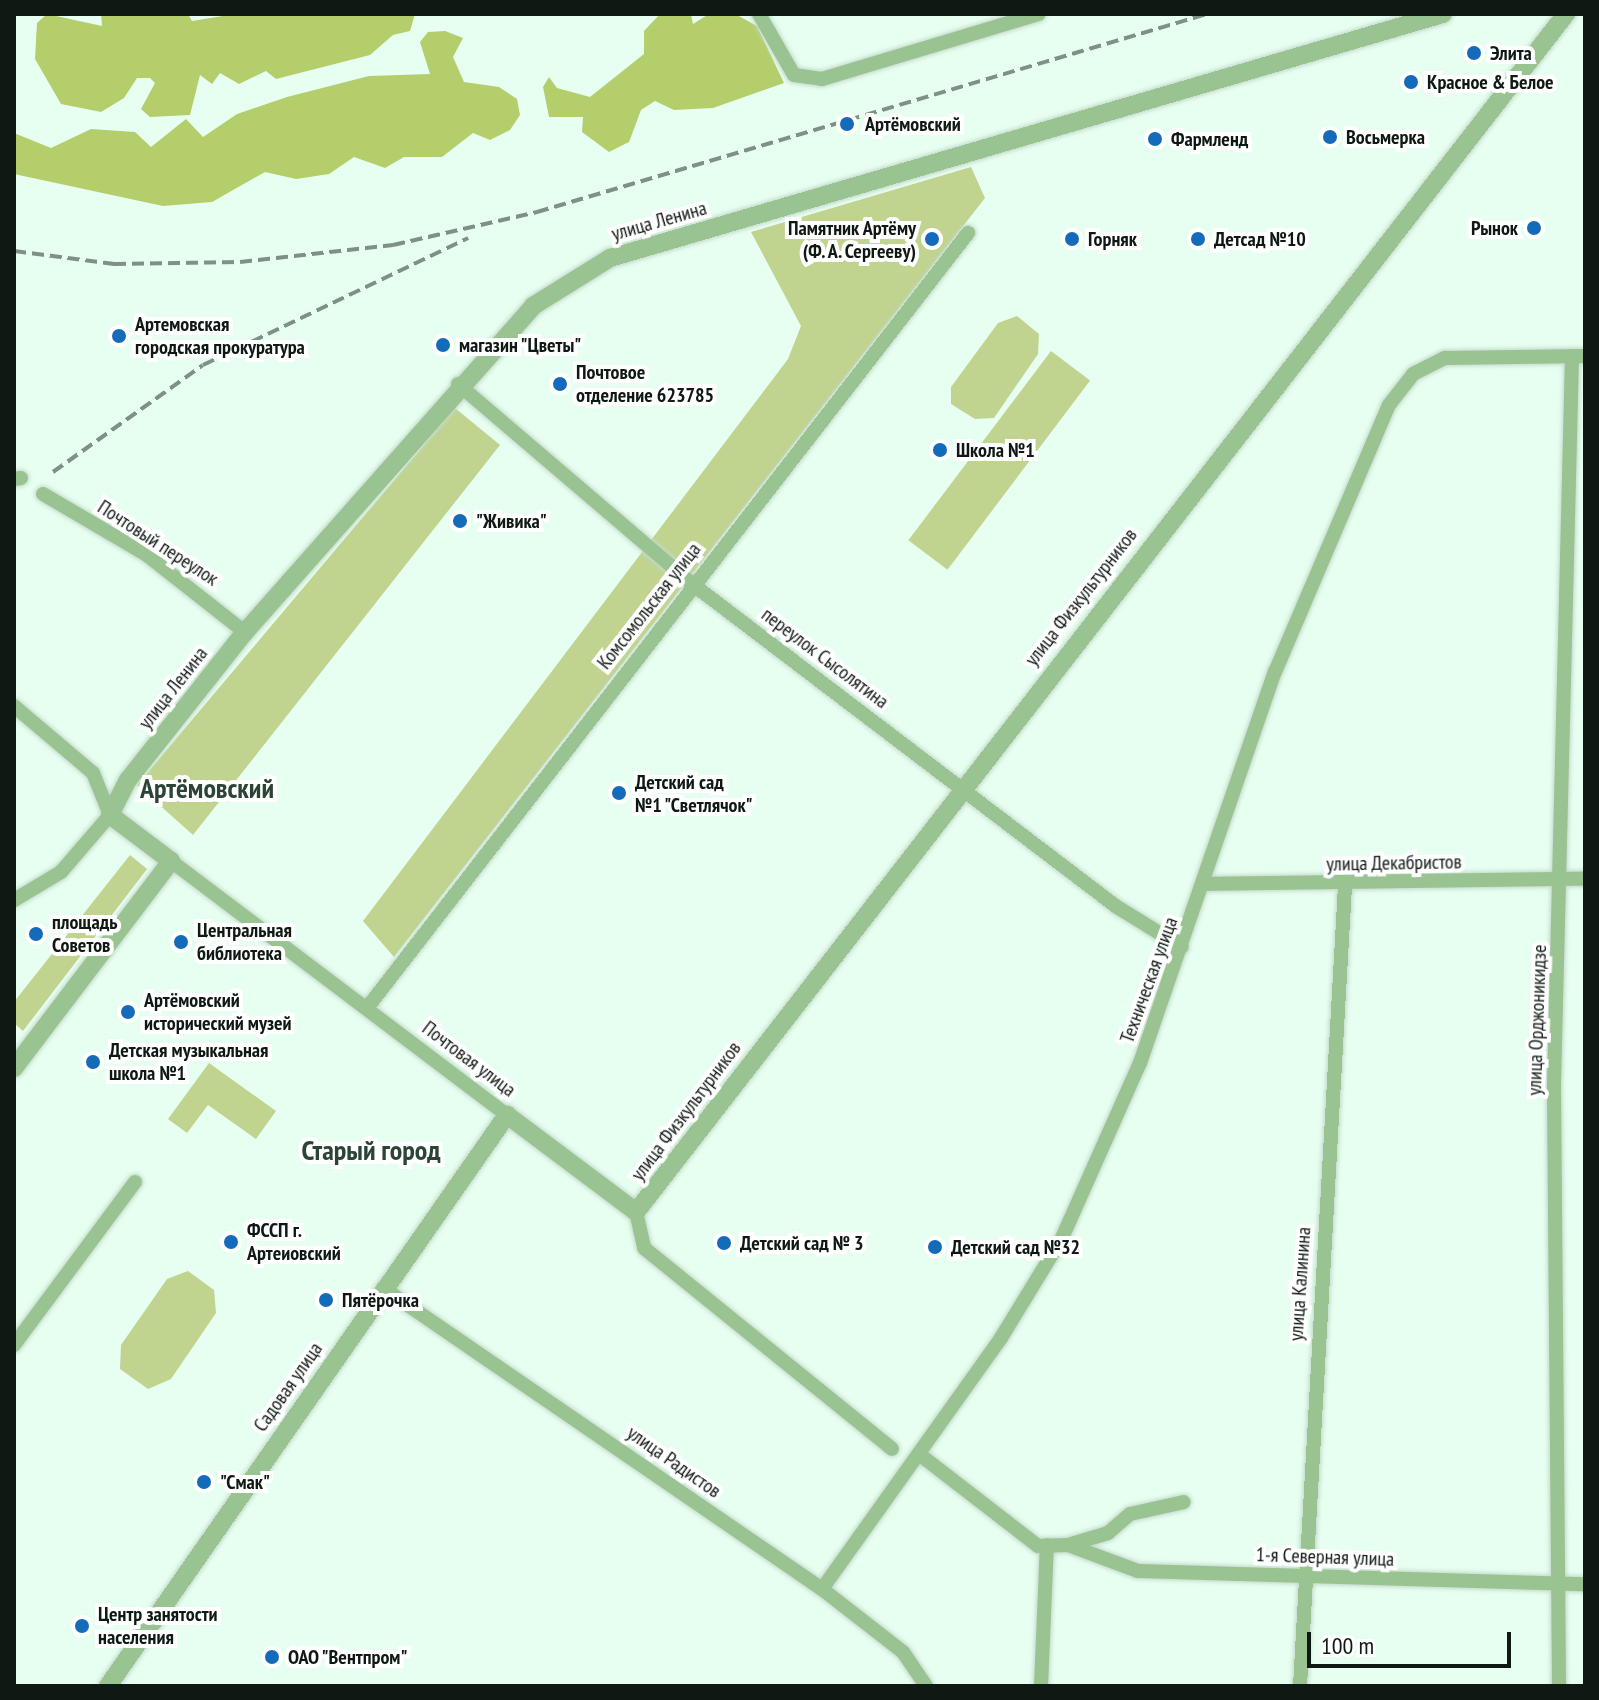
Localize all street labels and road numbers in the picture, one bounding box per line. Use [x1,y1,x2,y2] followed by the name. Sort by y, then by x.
[609,196,709,246] street label: улица Ленина
[93,495,223,591] street label: Почтовый переулок
[1020,523,1142,671] street label: улица Физкультурников
[592,538,706,674] street label: Комсомольская улица
[757,602,893,714] street label: переулок Сысолятина
[133,642,213,734] street label: улица Ленина
[1326,850,1462,876] street label: улица Декабристов
[1115,914,1183,1046] street label: Техническая улица
[1522,944,1552,1096] street label: улица Орджоникидзе
[417,1016,521,1102] street label: Почтовая улица
[626,1037,746,1185] street label: улица Физкультурников
[1284,1226,1316,1342] street label: улица Калинина
[248,1338,328,1436] street label: Садовая улица
[622,1421,726,1503] street label: улица Радистов
[1255,1543,1395,1571] street label: 1-я Северная улица

